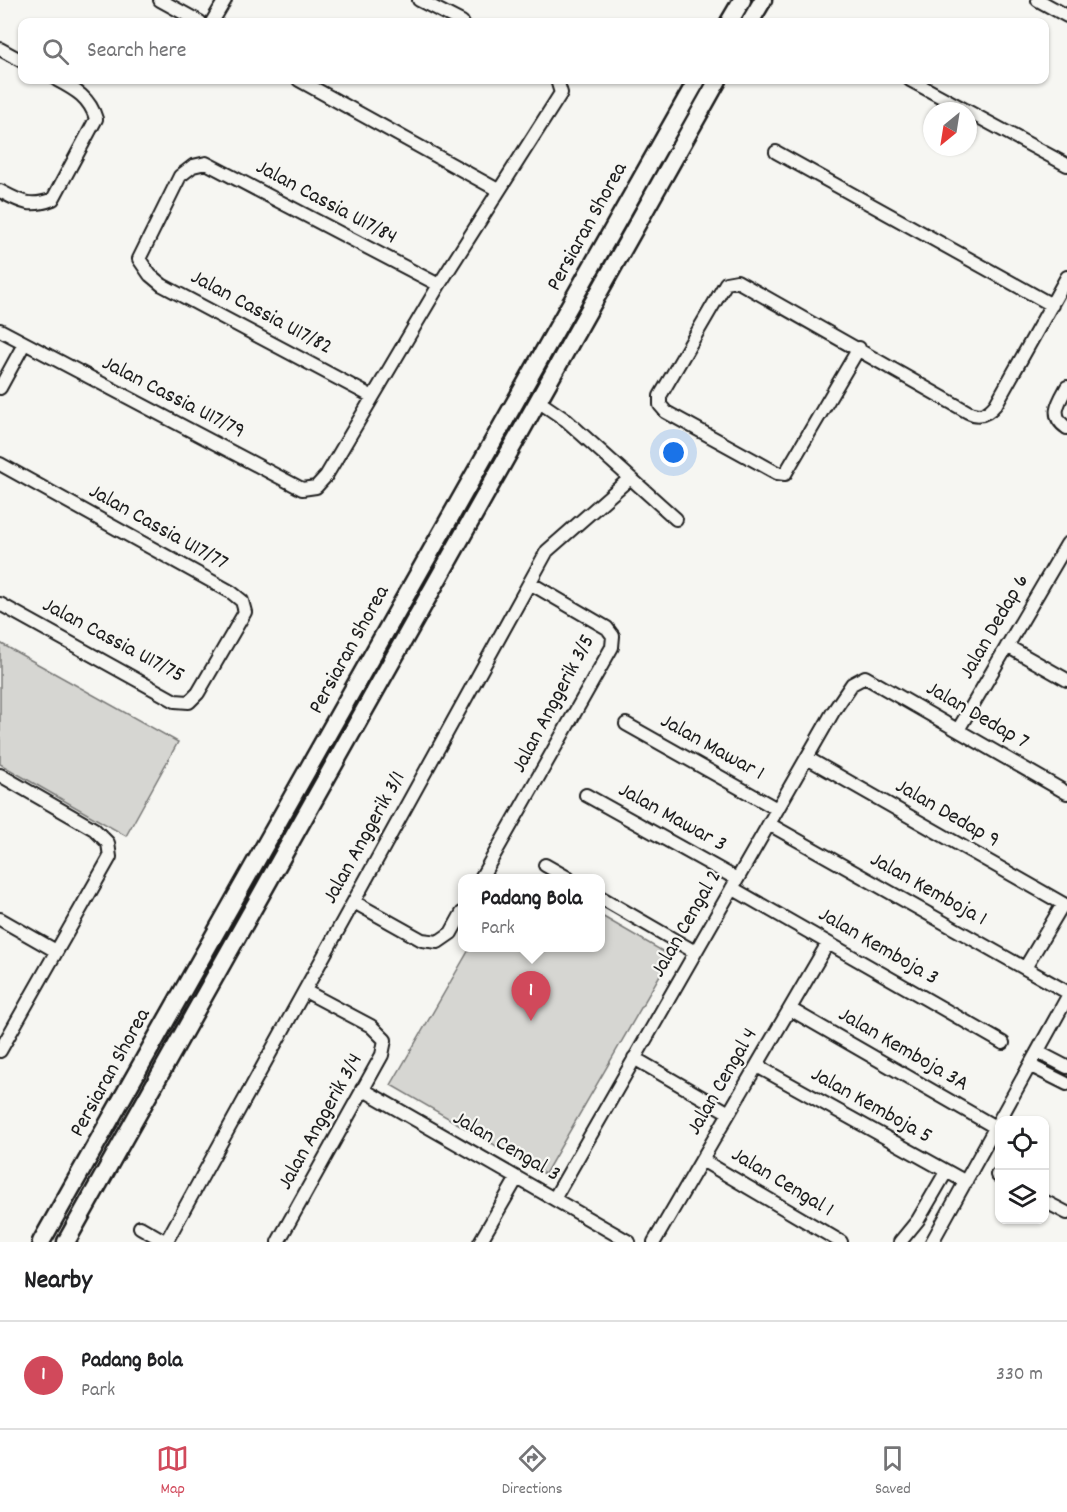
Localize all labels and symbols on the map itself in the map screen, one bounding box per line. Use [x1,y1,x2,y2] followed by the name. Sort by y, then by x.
[923,102,977,156] north arrow
[250,153,402,253] street label: Jalan Cassia U17/84
[540,156,637,297] street label: Persiaran Shorea
[185,263,337,363] street label: Jalan Cassia U17/82
[96,349,250,447] street label: Jalan Cassia U17/79
[659,438,688,467] your location
[83,477,233,579] street label: Jalan Cassia U17/77
[952,569,1038,685] street label: Jalan Dedap 6
[302,579,399,720] street label: Persiaran Shorea
[36,590,190,692] street label: Jalan Cassia U17/75
[504,629,604,779] street label: Jalan Anggerik 3/5
[920,674,1034,758] street label: Jalan Dedap 7
[654,707,770,789] street label: Jalan Mawar 1
[316,766,414,910] street label: Jalan Anggerik 3/1
[889,772,1005,856] street label: Jalan Dedap 9
[612,775,732,861] street label: Jalan Mawar 3
[864,845,992,935] street label: Jalan Kemboja 1
[644,864,730,984] street label: Jalan Cengal 2
[812,900,944,994] street label: Jalan Kemboja 3
[512,972,550,1021] pin: 1
[832,1000,974,1100] street label: Jalan Kemboja 3A
[63,1002,160,1143] street label: Persiaran Shorea
[680,1023,766,1141] street label: Jalan Cengal 4
[271,1048,371,1196] street label: Jalan Anggerik 3/4
[805,1060,937,1152] street label: Jalan Kemboja 5
[446,1104,566,1190] street label: Jalan Cengal 3
[725,1140,839,1226] street label: Jalan Cengal 1

